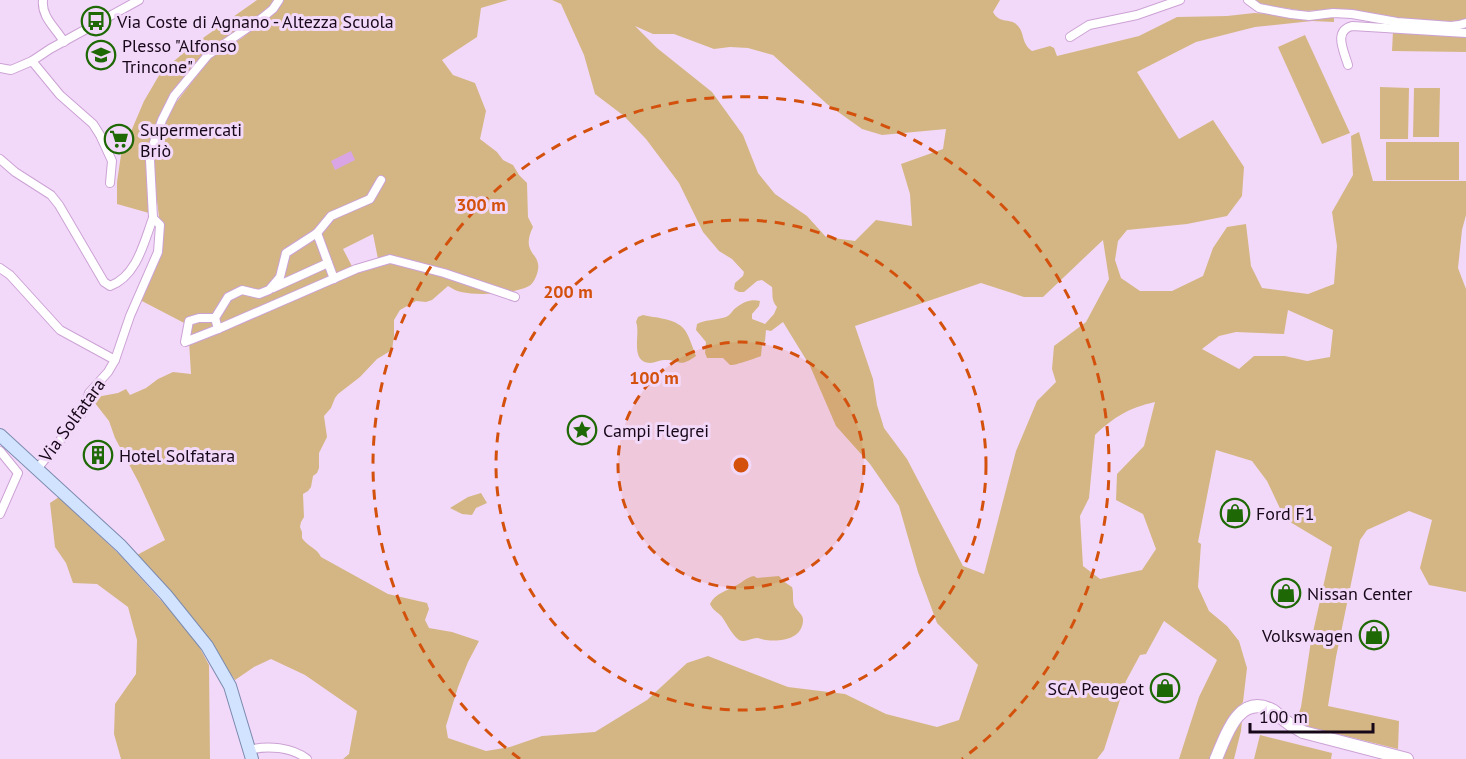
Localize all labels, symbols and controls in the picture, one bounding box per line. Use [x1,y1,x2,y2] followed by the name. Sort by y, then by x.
[80,5,112,37] bus stop icon: Via Coste di Agnano - Altezza Scuola
[116,10,394,33] place label: Via Coste di Agnano - Altezza Scuola
[122,34,237,78] place label: Plesso "Alfonso Trincone"
[85,39,117,71] school or university icon: Plesso "Alfonso Trincone"
[140,118,242,162] place label: Supermercati Briò
[103,123,135,155] supermarket icon: Supermercati Briò
[456,193,506,216] text: 300 m
[543,280,593,303] text: 200 m
[629,366,679,389] text: 100 m
[33,374,110,467] street label: Via Solfatara
[566,414,598,446] place icon: Campi Flegrei
[603,419,709,442] place label: Campi Flegrei
[82,439,114,471] building icon: Hotel Solfatara
[119,444,235,467] place label: Hotel Solfatara
[731,455,751,475] centre of rings
[1219,497,1251,529] shop icon: Ford F1
[1256,502,1315,525] place label: Ford F1
[1270,577,1302,609] shop icon: Nissan Center
[1307,582,1412,605] place label: Nissan Center
[1358,619,1390,651] shop icon: Volkswagen
[1261,624,1353,647] place label: Volkswagen
[1149,672,1181,704] shop icon: SCA Peugeot
[1047,677,1144,700] place label: SCA Peugeot
[1250,696,1373,734] scale bar
[1259,705,1308,728] text: 100 m

